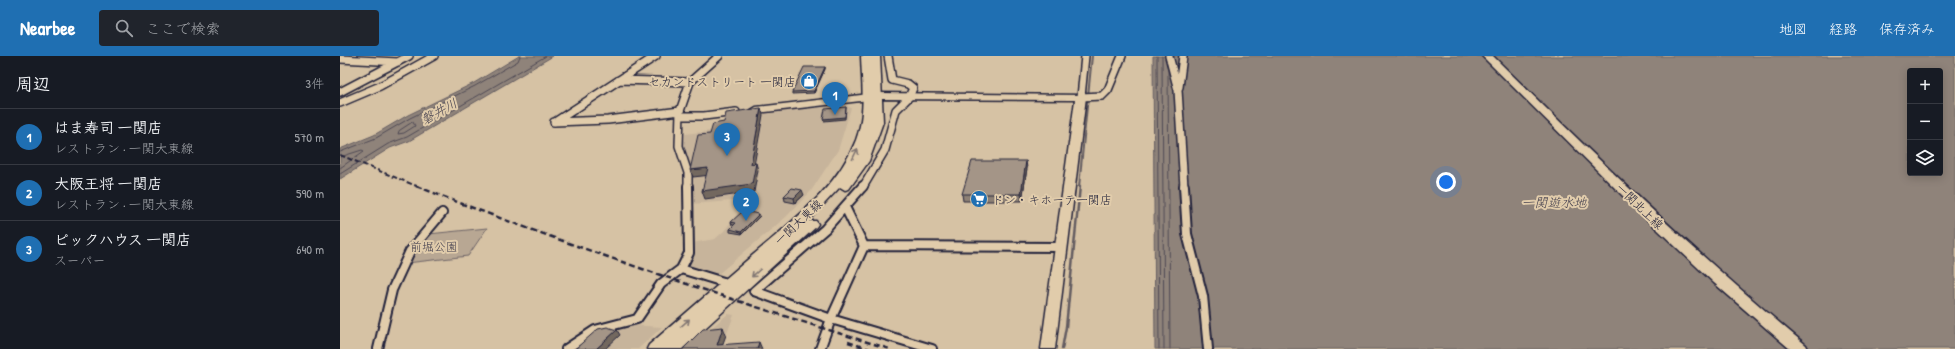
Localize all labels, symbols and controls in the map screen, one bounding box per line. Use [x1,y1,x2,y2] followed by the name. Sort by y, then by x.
[99,10,379,46] search box
[20,15,75,41] text: Nearbee
[113,17,135,39] icon: search
[145,18,220,39] text: ここで検索
[1779,19,1807,38] text: 地図
[1829,19,1857,38] text: 経路
[1879,19,1935,38] text: 保存済み
[1907,68,1943,176] map controls
[1907,68,1943,104] button: +
[799,71,819,91] shop icon: セカンドストリート 一関店
[16,72,50,95] text: 周辺
[648,73,796,90] place label: セカンドストリート 一関店
[305,74,324,92] text: 3件
[822,82,848,115] pin: 1
[418,94,460,128] water label: 磐井川
[1907,104,1943,140] button: −
[54,117,162,138] text: はま寿司 一関店
[714,123,740,156] pin: 3
[27,128,31,146] text: 1
[294,128,324,146] text: 570 m
[54,139,194,157] text: レストラン · 一関大東線
[1907,140,1943,176] button: layers
[852,148,859,160] one-way arrow
[1436,172,1456,192] your location
[54,173,162,194] text: 大阪王将 一関店
[1613,179,1667,233] street label: 一関北上線
[26,184,32,202] text: 2
[296,184,324,202] text: 590 m
[733,188,759,221] pin: 2
[969,189,989,209] supermarket icon: ドン・キホーテ一関店
[992,191,1112,208] place label: ドン・キホーテ一関店
[1521,193,1587,211] water label: 一関遊水地
[54,195,194,213] text: レストラン · 一関大東線
[770,195,826,249] street label: 一関大東線
[54,229,191,250] text: ピックハウス 一関店
[410,238,458,255] park label: 前堀公園
[26,240,32,258] text: 3
[296,240,324,258] text: 640 m
[54,251,105,269] text: スーパー
[752,268,762,277] one-way arrow
[679,319,690,328] one-way arrow

